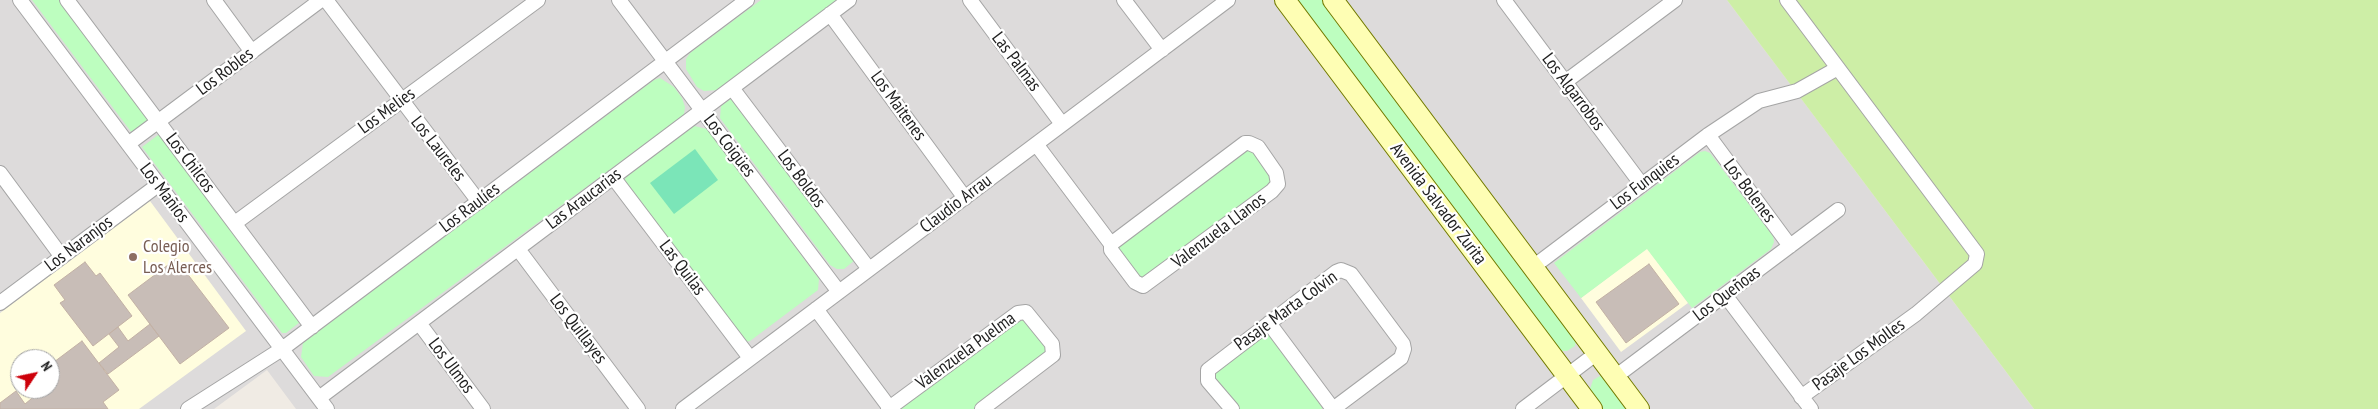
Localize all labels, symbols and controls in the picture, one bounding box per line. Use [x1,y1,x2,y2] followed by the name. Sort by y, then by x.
[987,28,1045,96] street label: Las Palmas
[192,44,258,100] street label: Los Robles
[1537,49,1609,135] street label: Los Algarrobos
[866,67,930,145] street label: Los Maitenes
[354,83,420,139] street label: Los Melies
[698,110,760,182] street label: Los Coigües
[406,112,470,186] street label: Los Laureles
[161,129,219,197] street label: Los Chilcos
[1385,139,1491,269] street label: Avenida Salvador Zurita
[772,146,830,212] street label: Los Boldos
[1606,149,1684,215] street label: Los Funquies
[1718,155,1780,227] street label: Los Bolenes
[135,159,193,227] street label: Los Mañíos
[542,164,626,234] street label: Las Araucarias
[916,170,996,238] street label: Claudio Arrau
[436,178,504,238] street label: Los Raulíes
[1168,189,1270,273] street label: Valenzuela Llanos
[41,212,117,276] street label: Los Naranjos
[143,236,212,278] place label: Colegio Los Alerces
[654,236,710,300] street label: Las Quilas
[127,251,139,263] marker: Colegio Los Alerces
[1689,262,1765,326] street label: Los Queñoas
[1230,266,1342,356] street label: Pasaje Marta Colvin
[545,290,611,368] street label: Los Quillayes
[912,308,1020,394] street label: Valenzuela Puelma
[1809,314,1909,396] street label: Pasaje Los Molles
[423,334,479,398] street label: Los Ulmos
[10,349,60,399] north arrow
[37,358,56,374] text: N

